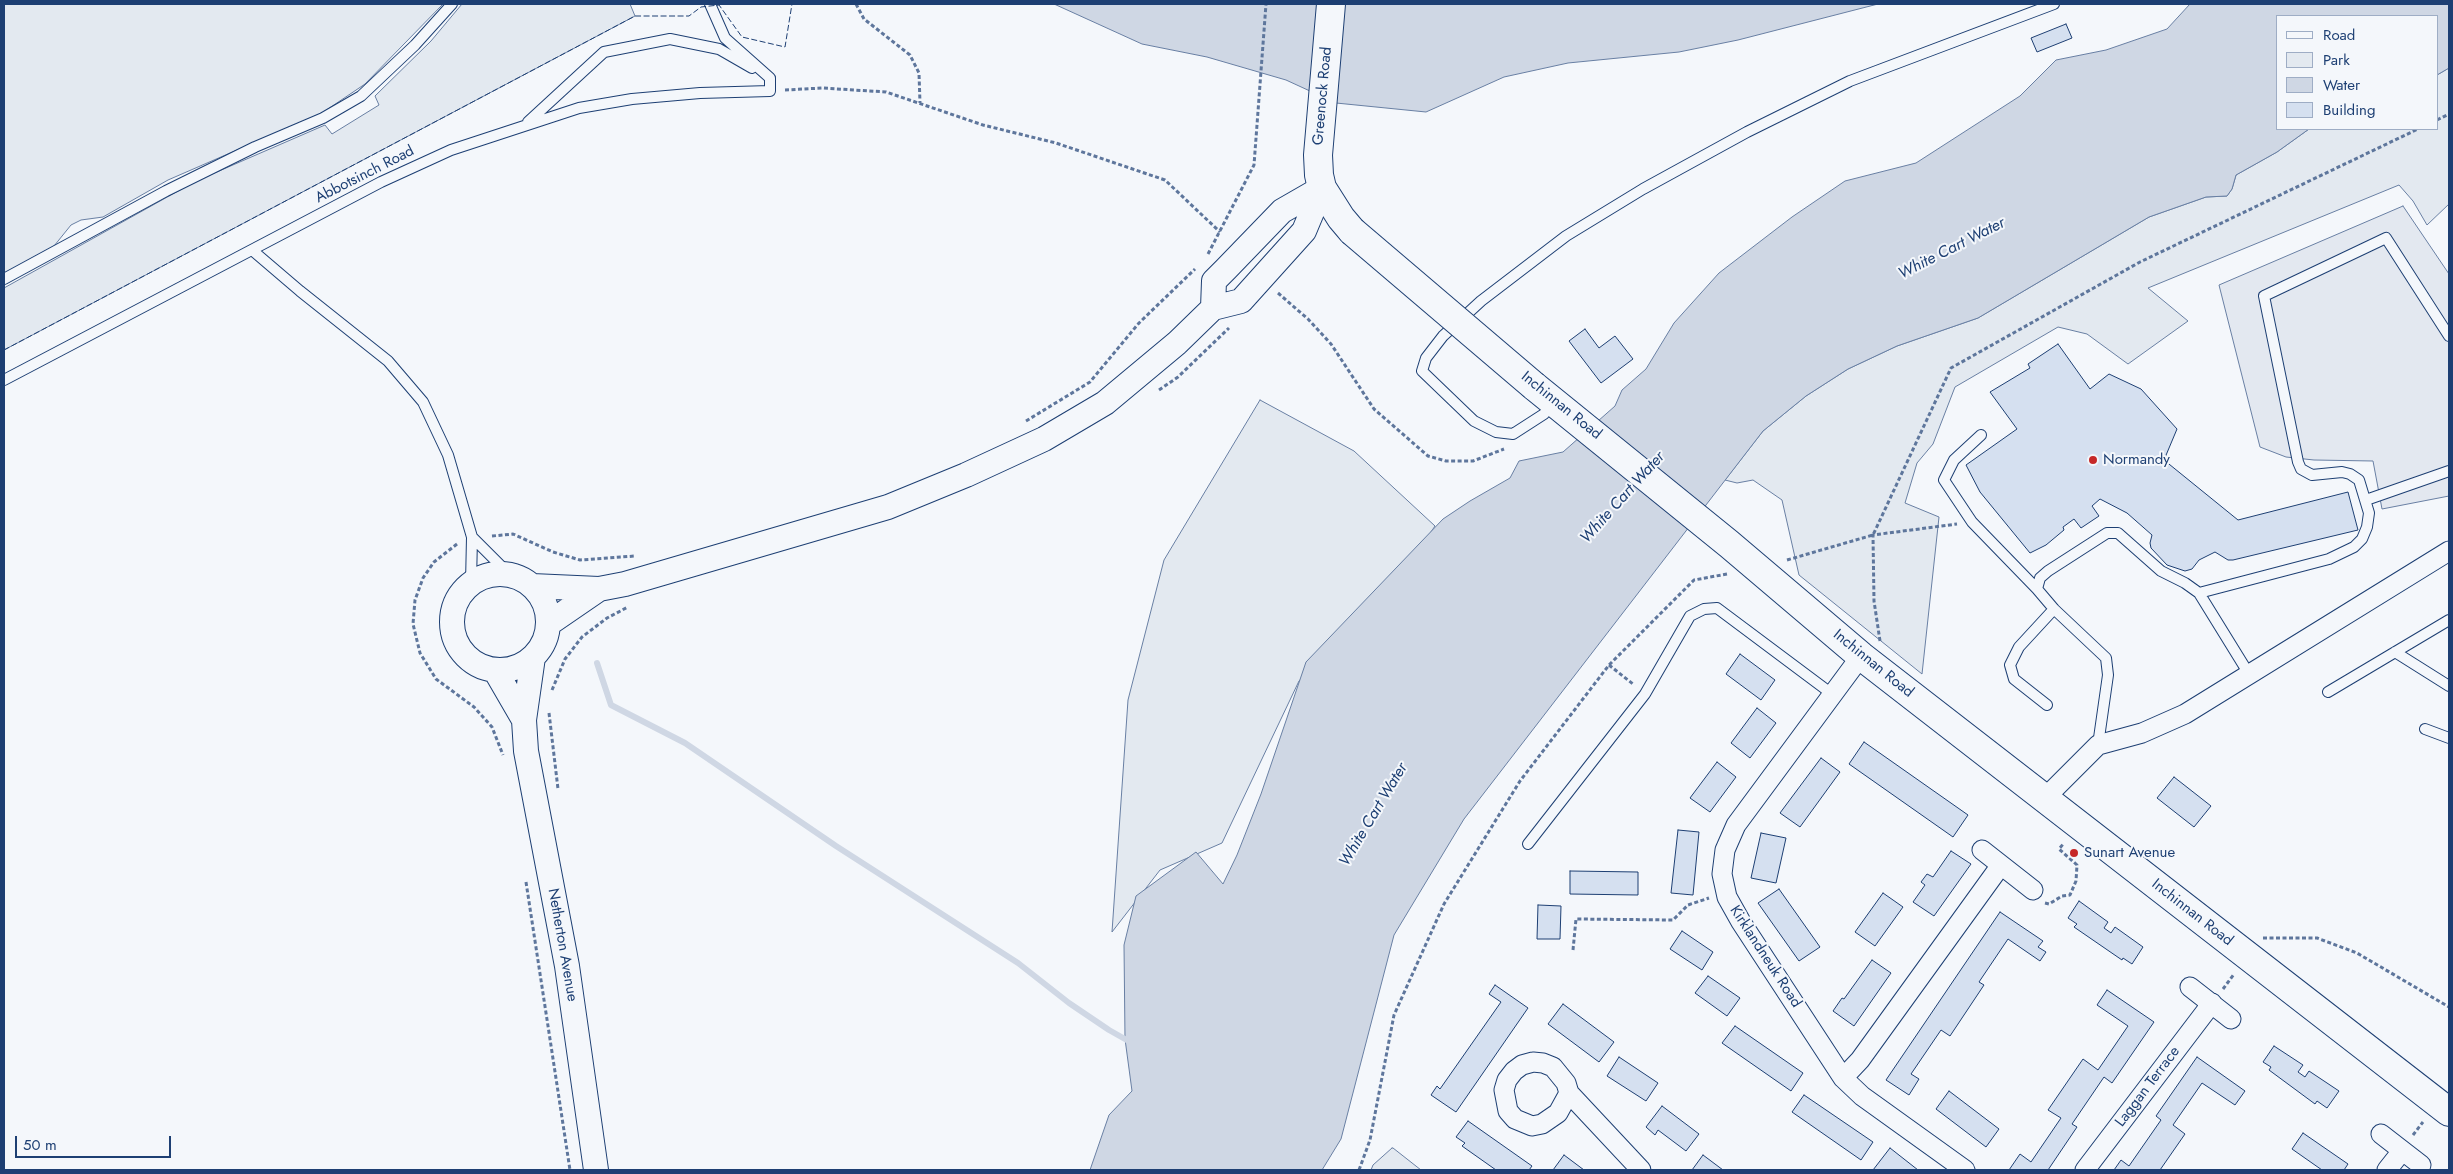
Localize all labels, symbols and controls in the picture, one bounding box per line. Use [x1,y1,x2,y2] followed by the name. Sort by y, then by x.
[2276,15,2438,130] legend
[2323,24,2355,46] text: Road
[1310,46,1336,146] street label: Greenock Road
[2323,49,2350,71] text: Park
[2323,74,2360,96] text: Water
[2323,99,2375,121] text: Building
[313,142,417,208] street label: Abbotsinch Road
[1895,214,2009,284] water label: White Cart Water
[1517,368,1605,444] street label: Inchinnan Road
[1577,448,1669,548] water label: White Cart Water
[2103,451,2170,469] place label: Normandy
[2087,454,2099,466] marker: Normandy
[1829,626,1917,702] street label: Inchinnan Road
[1336,760,1412,870] water label: White Cart Water
[2084,844,2175,862] place label: Sunart Avenue
[2068,847,2080,859] marker: Sunart Avenue
[2148,876,2236,950] street label: Inchinnan Road
[543,887,581,1003] street label: Netherton Avenue
[1725,903,1805,1011] street label: Kirklandneuk Road
[2112,1043,2184,1131] street label: Laggan Terrace
[18,1126,174,1158] scale bar
[23,1134,57,1156] text: 50 m

